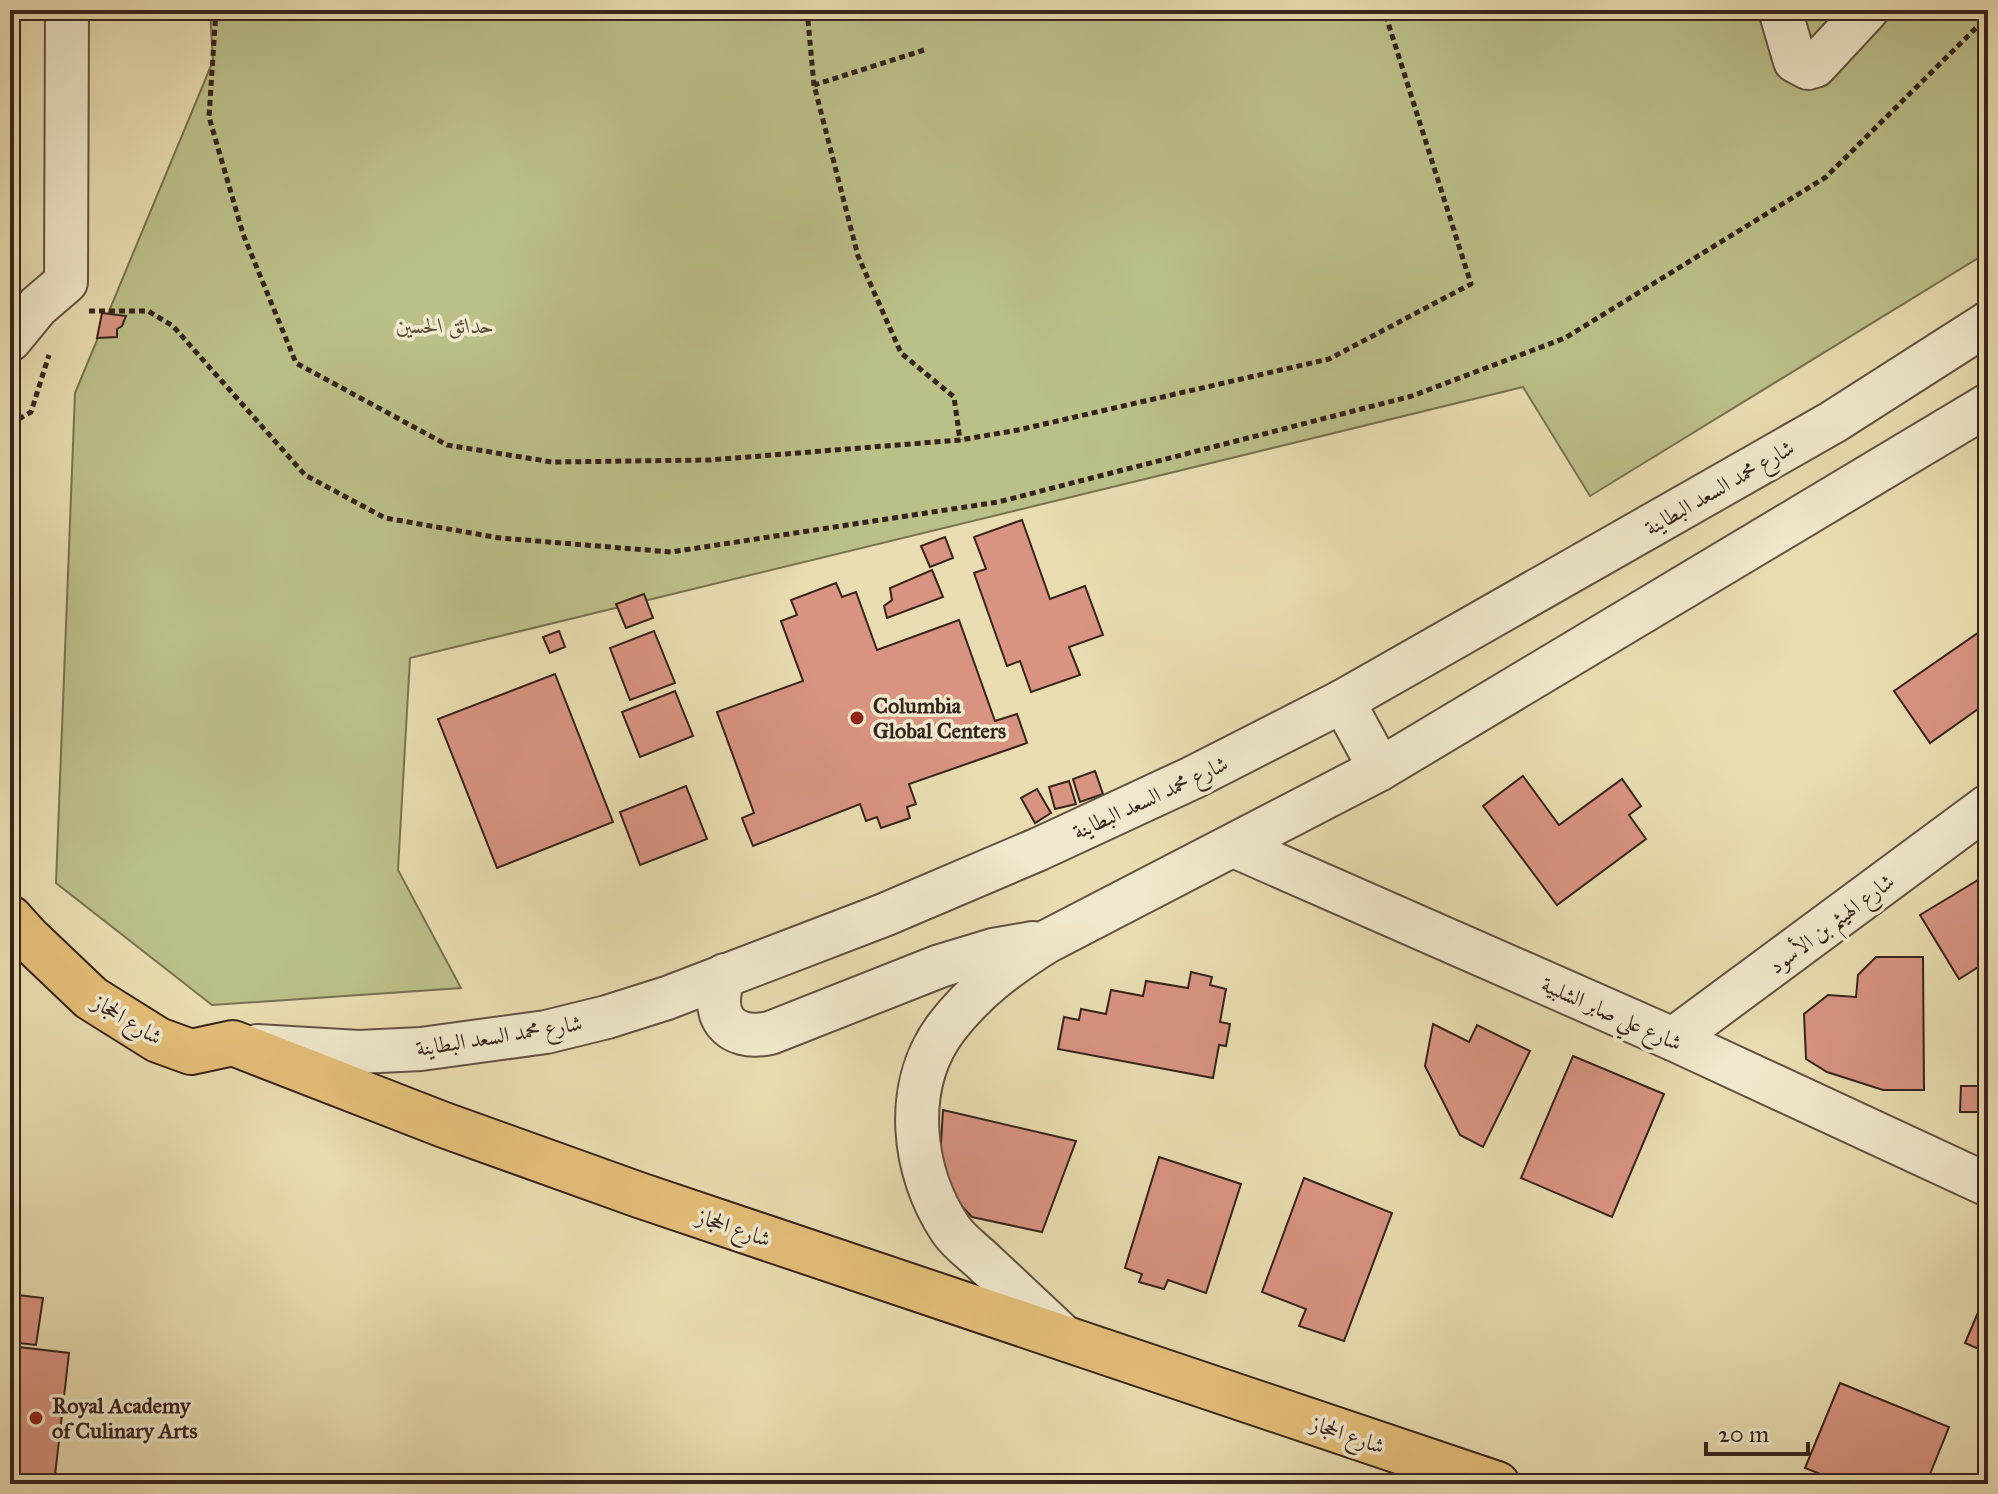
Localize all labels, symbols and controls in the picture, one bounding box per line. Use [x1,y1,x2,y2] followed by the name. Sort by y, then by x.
[396,312,494,339] park label: حدائق الحسين
[1640,434,1801,545] street label: شارع محمد السعد البطاينة
[873,692,1006,744] place label: Columbia Global Centers
[848,709,866,727] marker: Columbia Global Centers
[1068,750,1234,850] street label: شارع محمد السعد البطاينة
[1762,866,1904,986] street label: شارع الهيثم بن الأسود
[1534,970,1686,1064] street label: شارع علي صابر الشلبية
[84,987,167,1055] street label: شارع الحجاز
[414,1009,585,1067] street label: شارع محمد السعد البطاينة
[690,1202,774,1257] street label: شارع الحجاز
[52,1392,197,1444] place label: Royal Academy of Culinary Arts
[1706,1406,1808,1456] scale bar
[27,1409,45,1427] marker: Royal Academy of Culinary Arts
[1304,1409,1388,1464] street label: شارع الحجاز
[1718,1419,1769,1449] text: 20 m

